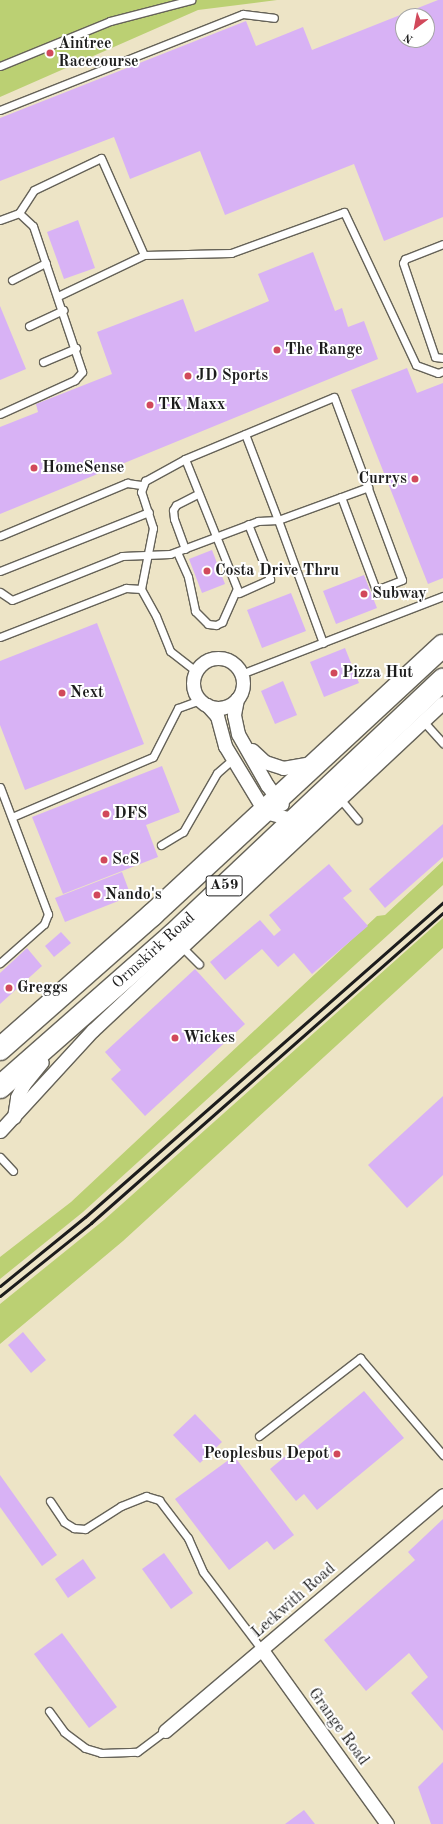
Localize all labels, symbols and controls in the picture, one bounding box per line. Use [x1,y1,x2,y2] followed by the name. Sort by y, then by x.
[395,8,435,48] north arrow
[402,31,415,45] text: N
[58,34,139,72] place label: Aintree Racecourse
[45,48,55,58] marker: Aintree Racecourse
[285,340,363,360] place label: The Range
[272,345,282,355] marker: The Range
[196,366,268,386] place label: JD Sports
[183,371,193,381] marker: JD Sports
[158,395,225,415] place label: TK Maxx
[145,400,155,410] marker: TK Maxx
[42,458,124,478] place label: HomeSense
[29,463,39,473] marker: HomeSense
[358,469,407,489] place label: Currys
[410,474,420,484] marker: Currys
[215,561,339,581] place label: Costa Drive Thru
[202,566,212,576] marker: Costa Drive Thru
[372,584,427,604] place label: Subway
[359,589,369,599] marker: Subway
[342,663,413,683] place label: Pizza Hut
[329,668,339,678] marker: Pizza Hut
[70,683,104,703] place label: Next
[57,688,67,698] marker: Next
[114,804,147,824] place label: DFS
[101,809,111,819] marker: DFS
[112,850,139,870] place label: ScS
[99,855,109,865] marker: ScS
[205,873,243,899] road number: A59
[105,885,162,905] place label: Nando's
[92,890,102,900] marker: Nando's
[109,909,199,993] street label: Ormskirk Road
[17,978,68,998] place label: Greggs
[4,983,14,993] marker: Greggs
[183,1028,235,1048] place label: Wickes
[170,1033,180,1043] marker: Wickes
[204,1444,329,1464] place label: Peoplesbus Depot
[332,1449,342,1459] marker: Peoplesbus Depot
[248,1559,340,1643] street label: Leckwith Road
[304,1685,372,1769] street label: Grange Road

